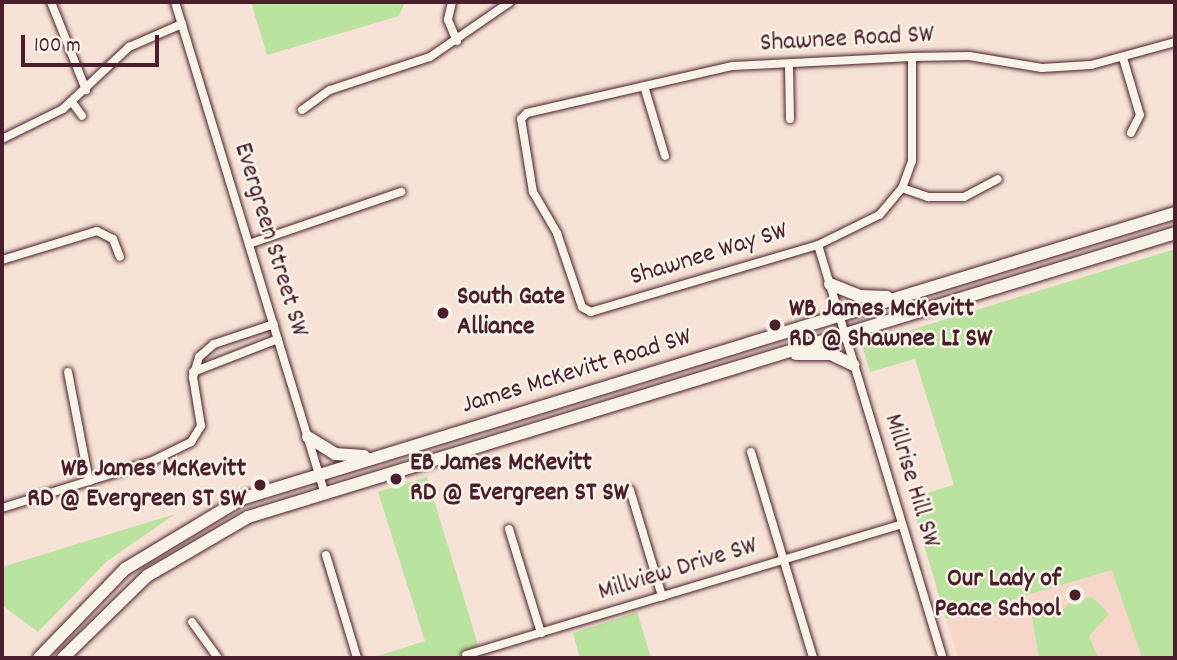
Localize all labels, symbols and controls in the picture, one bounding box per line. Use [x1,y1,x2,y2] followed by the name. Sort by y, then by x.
[759,20,935,60] street label: Shawnee Road SW
[24,21,163,65] scale bar
[34,32,81,62] text: 100 m
[226,139,314,341] street label: Evergreen Street SW
[626,216,792,294] street label: Shawnee Way SW
[457,282,565,344] place label: South Gate Alliance
[789,294,992,356] place label: WB James McKevitt RD @ Shawnee LI SW
[435,305,451,321] marker: South Gate Alliance
[767,317,783,333] marker: WB James McKevitt RD @ Shawnee LI SW
[458,322,696,422] street label: James McKevitt Road SW
[876,410,946,552] street label: Millrise Hill SW
[410,448,629,510] place label: EB James McKevitt RD @ Evergreen ST SW
[27,454,246,516] place label: WB James McKevitt RD @ Evergreen ST SW
[388,471,404,487] marker: EB James McKevitt RD @ Evergreen ST SW
[252,477,268,493] marker: WB James McKevitt RD @ Evergreen ST SW
[595,531,761,609] street label: Millview Drive SW
[935,564,1061,626] place label: Our Lady of Peace School
[1067,587,1083,603] marker: Our Lady of Peace School

